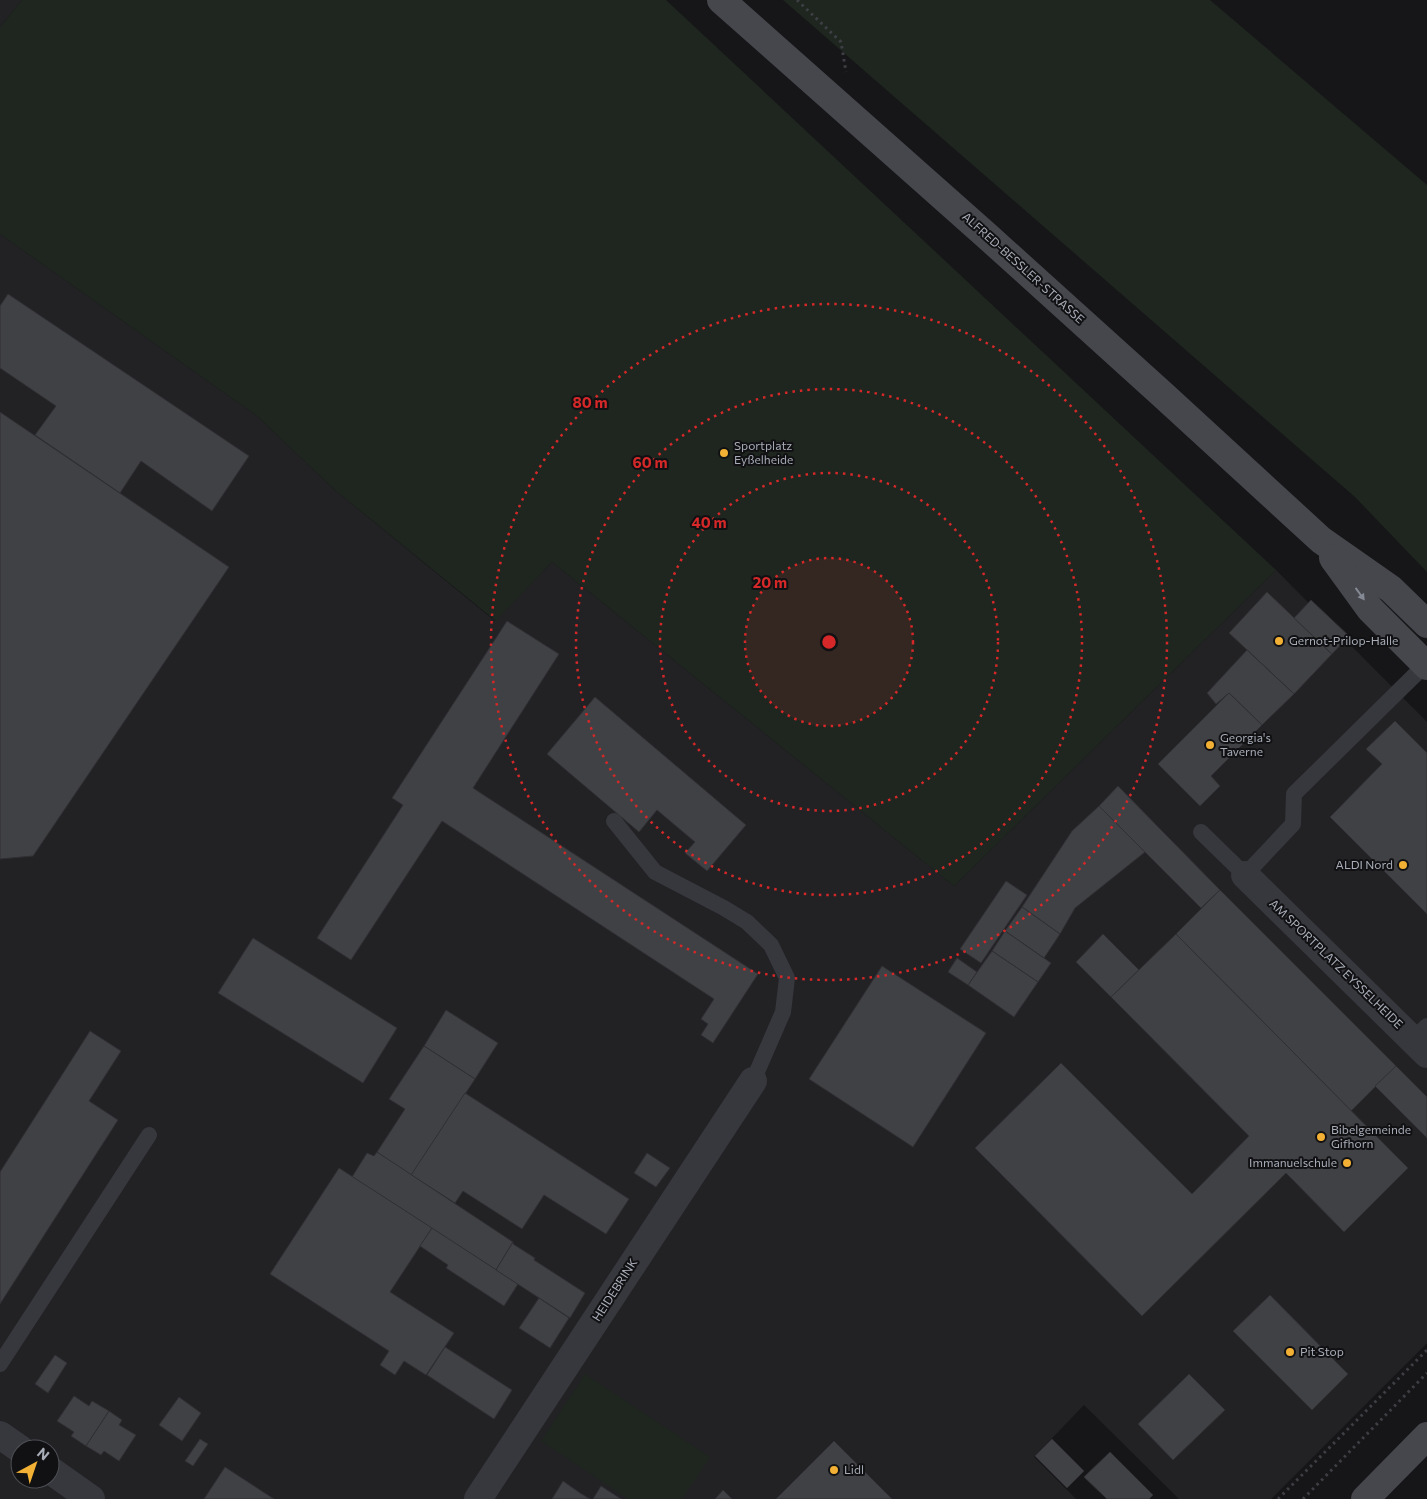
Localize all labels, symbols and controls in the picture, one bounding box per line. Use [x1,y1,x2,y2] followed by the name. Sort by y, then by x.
[960,209,1088,326] street label: ALFRED-BESSLER-STRASSE
[572,393,608,411] text: 80 m
[734,438,793,466] place label: Sportplatz Eyßelheide
[718,447,730,459] marker: Sportplatz Eyßelheide
[632,453,668,471] text: 60 m
[691,513,727,531] text: 40 m
[753,573,787,591] text: 20 m
[1354,587,1365,600] one-way arrow
[820,633,838,651] centre of rings
[1289,633,1398,647] place label: Gernot-Prilop-Halle
[1273,635,1285,647] marker: Gernot-Prilop-Halle
[1220,730,1271,758] place label: Georgia's Taverne
[1204,739,1216,751] marker: Georgia's Taverne
[1336,857,1393,871] place label: ALDI Nord
[1397,859,1409,871] marker: ALDI Nord
[1267,896,1406,1031] street label: AM SPORTPLATZ EYSSELHEIDE
[1331,1122,1411,1150] place label: Bibelgemeinde Gifhorn
[1315,1131,1327,1143] marker: Bibelgemeinde Gifhorn
[1249,1155,1337,1169] place label: Immanuelschule
[1341,1157,1353,1169] marker: Immanuelschule
[589,1256,640,1323] street label: HEIDEBRINK
[1300,1344,1344,1358] place label: Pit Stop
[1284,1346,1296,1358] marker: Pit Stop
[10,1439,60,1489] north arrow
[34,1444,53,1464] text: N
[844,1462,864,1476] place label: Lidl
[828,1464,840,1476] marker: Lidl

